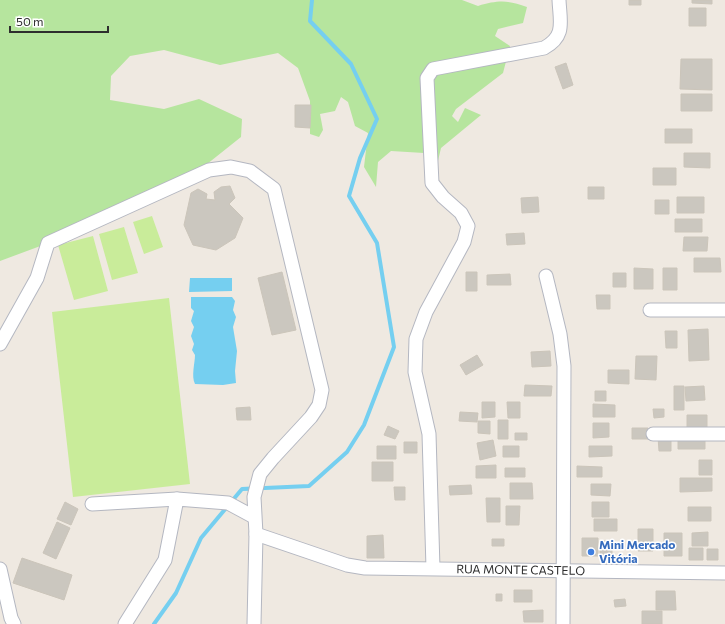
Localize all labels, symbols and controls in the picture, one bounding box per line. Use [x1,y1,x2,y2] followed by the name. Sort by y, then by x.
[10,8,108,34] scale bar
[16,14,44,28] text: 50 m
[599,537,675,565] place label: Mini Mercado Vitória
[586,547,596,557] marker: Mini Mercado Vitória
[456,561,585,577] street label: RUA MONTE CASTELO

